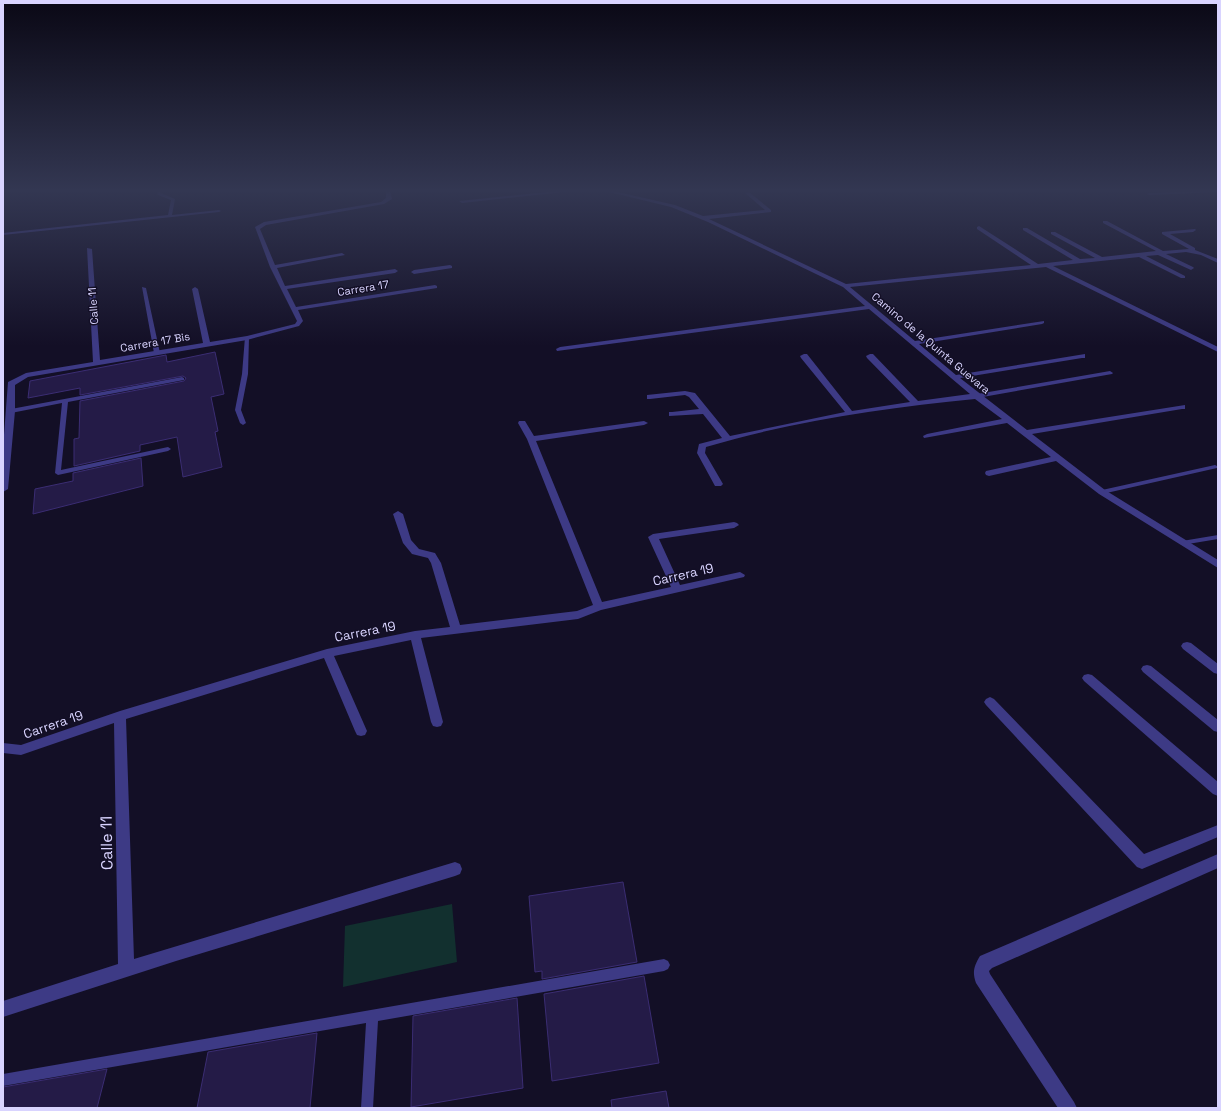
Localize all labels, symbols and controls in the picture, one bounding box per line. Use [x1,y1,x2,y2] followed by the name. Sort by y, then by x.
[336,277,390,299] street label: Carrera 17
[85,287,101,325] street label: Calle 11
[869,289,994,397] street label: Camino de la Quinta Guevara
[119,329,191,355] street label: Carrera 17 Bis
[651,559,715,590] street label: Carrera 19
[333,617,397,646] street label: Carrera 19
[21,706,85,743] street label: Carrera 19
[96,816,117,870] street label: Calle 11

